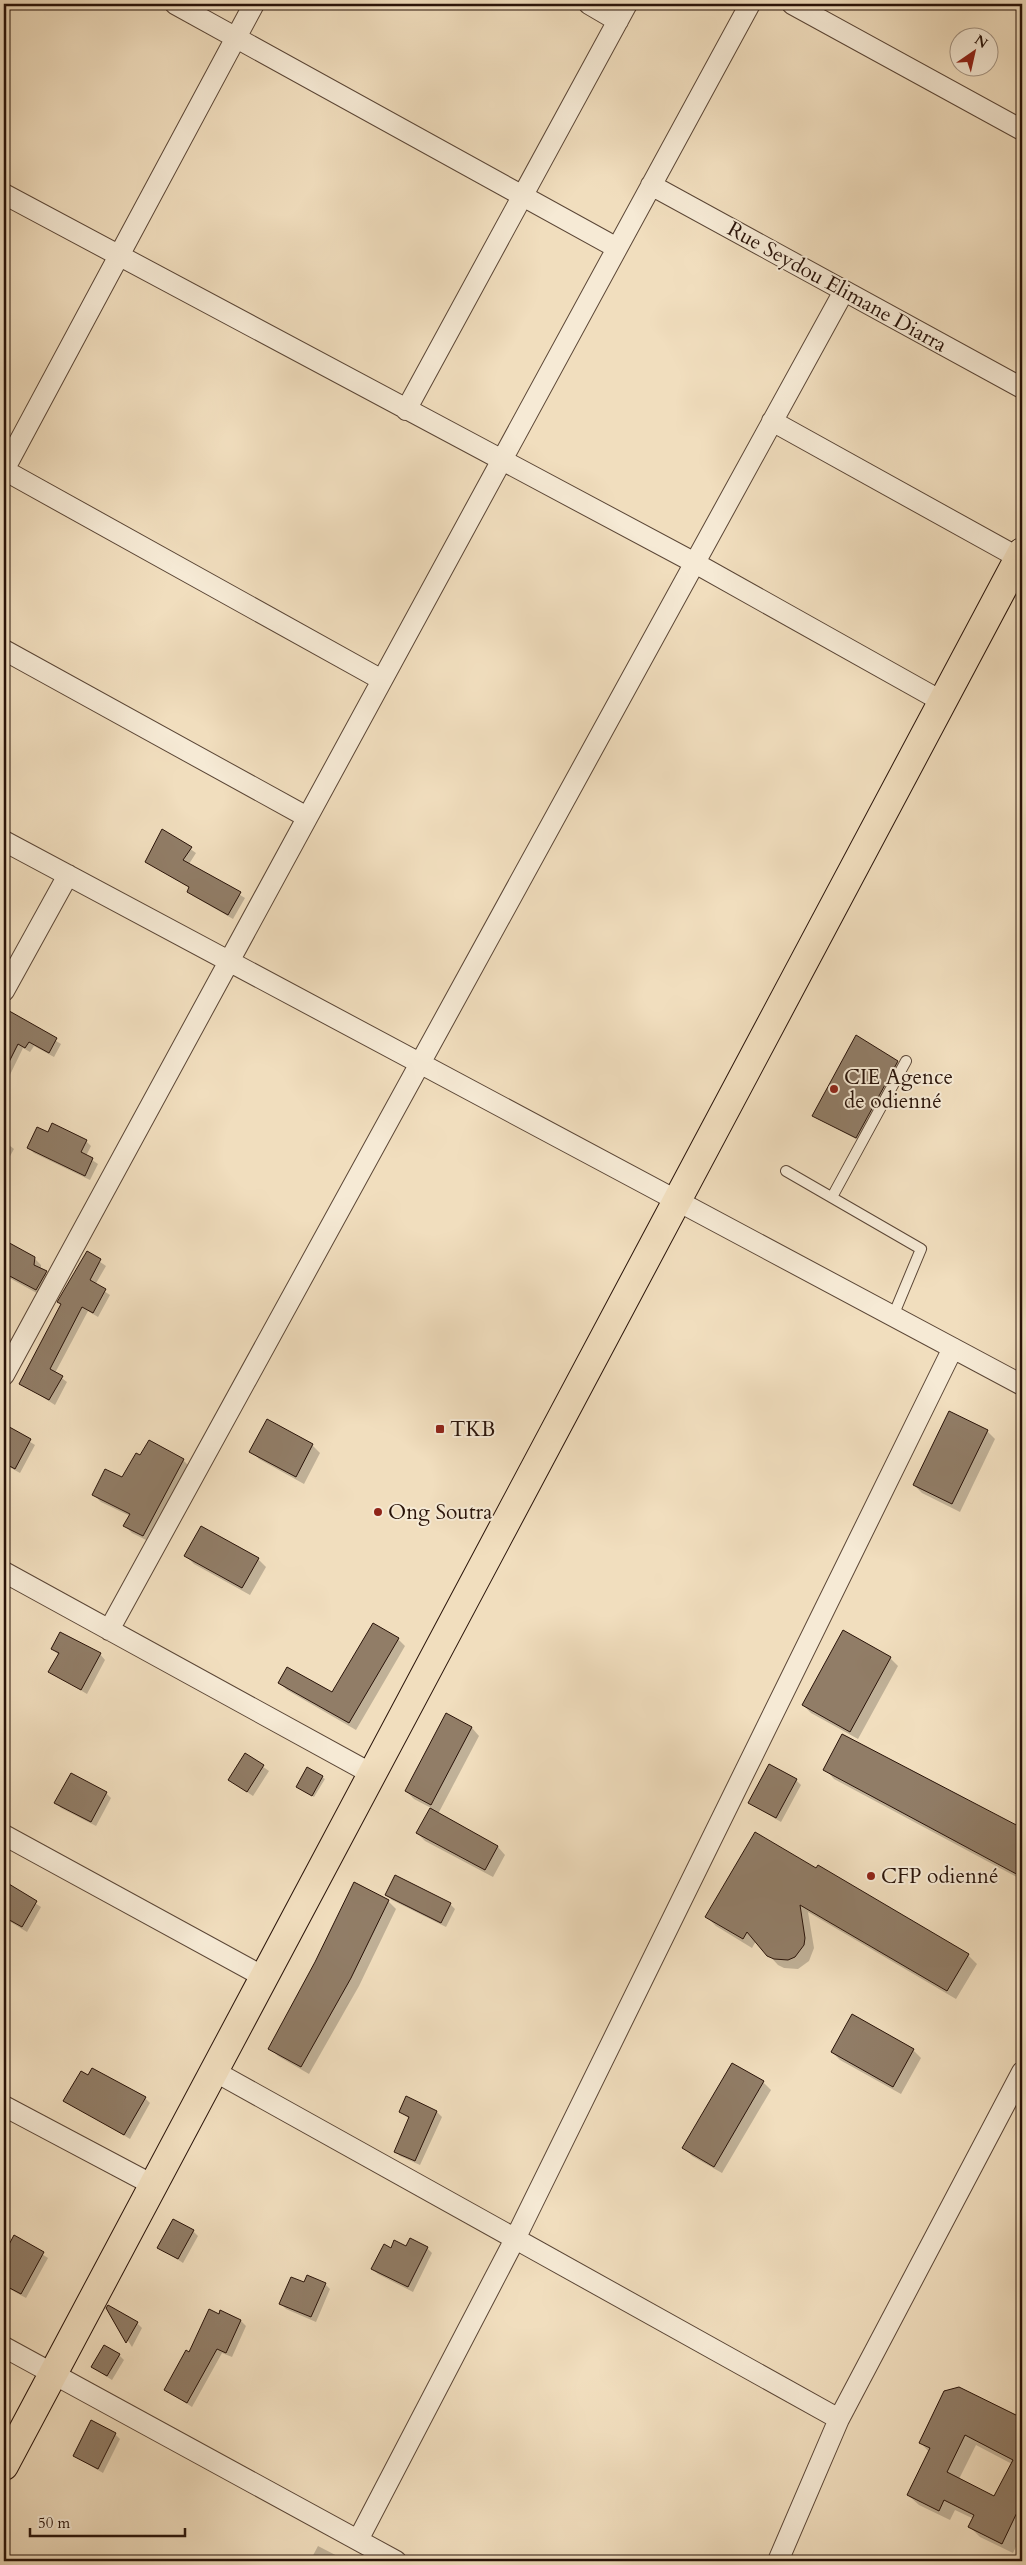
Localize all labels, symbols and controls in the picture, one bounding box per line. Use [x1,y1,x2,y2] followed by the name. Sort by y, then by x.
[948,28,998,78] north arrow
[971,30,991,53] text: N
[722,215,952,359] street label: Rue Seydou Elimane Diarra
[844,1063,953,1116] place label: CIE Agence de odienné
[828,1083,840,1095] marker: CIE Agence de odienné
[450,1415,495,1444] place label: TKB
[434,1423,446,1435] marker: TKB
[388,1498,492,1527] place label: Ong Soutra
[372,1506,384,1518] marker: Ong Soutra
[881,1862,998,1891] place label: CFP odienné
[865,1870,877,1882] marker: CFP odienné
[30,2505,185,2537] scale bar
[38,2513,70,2533] text: 50 m

